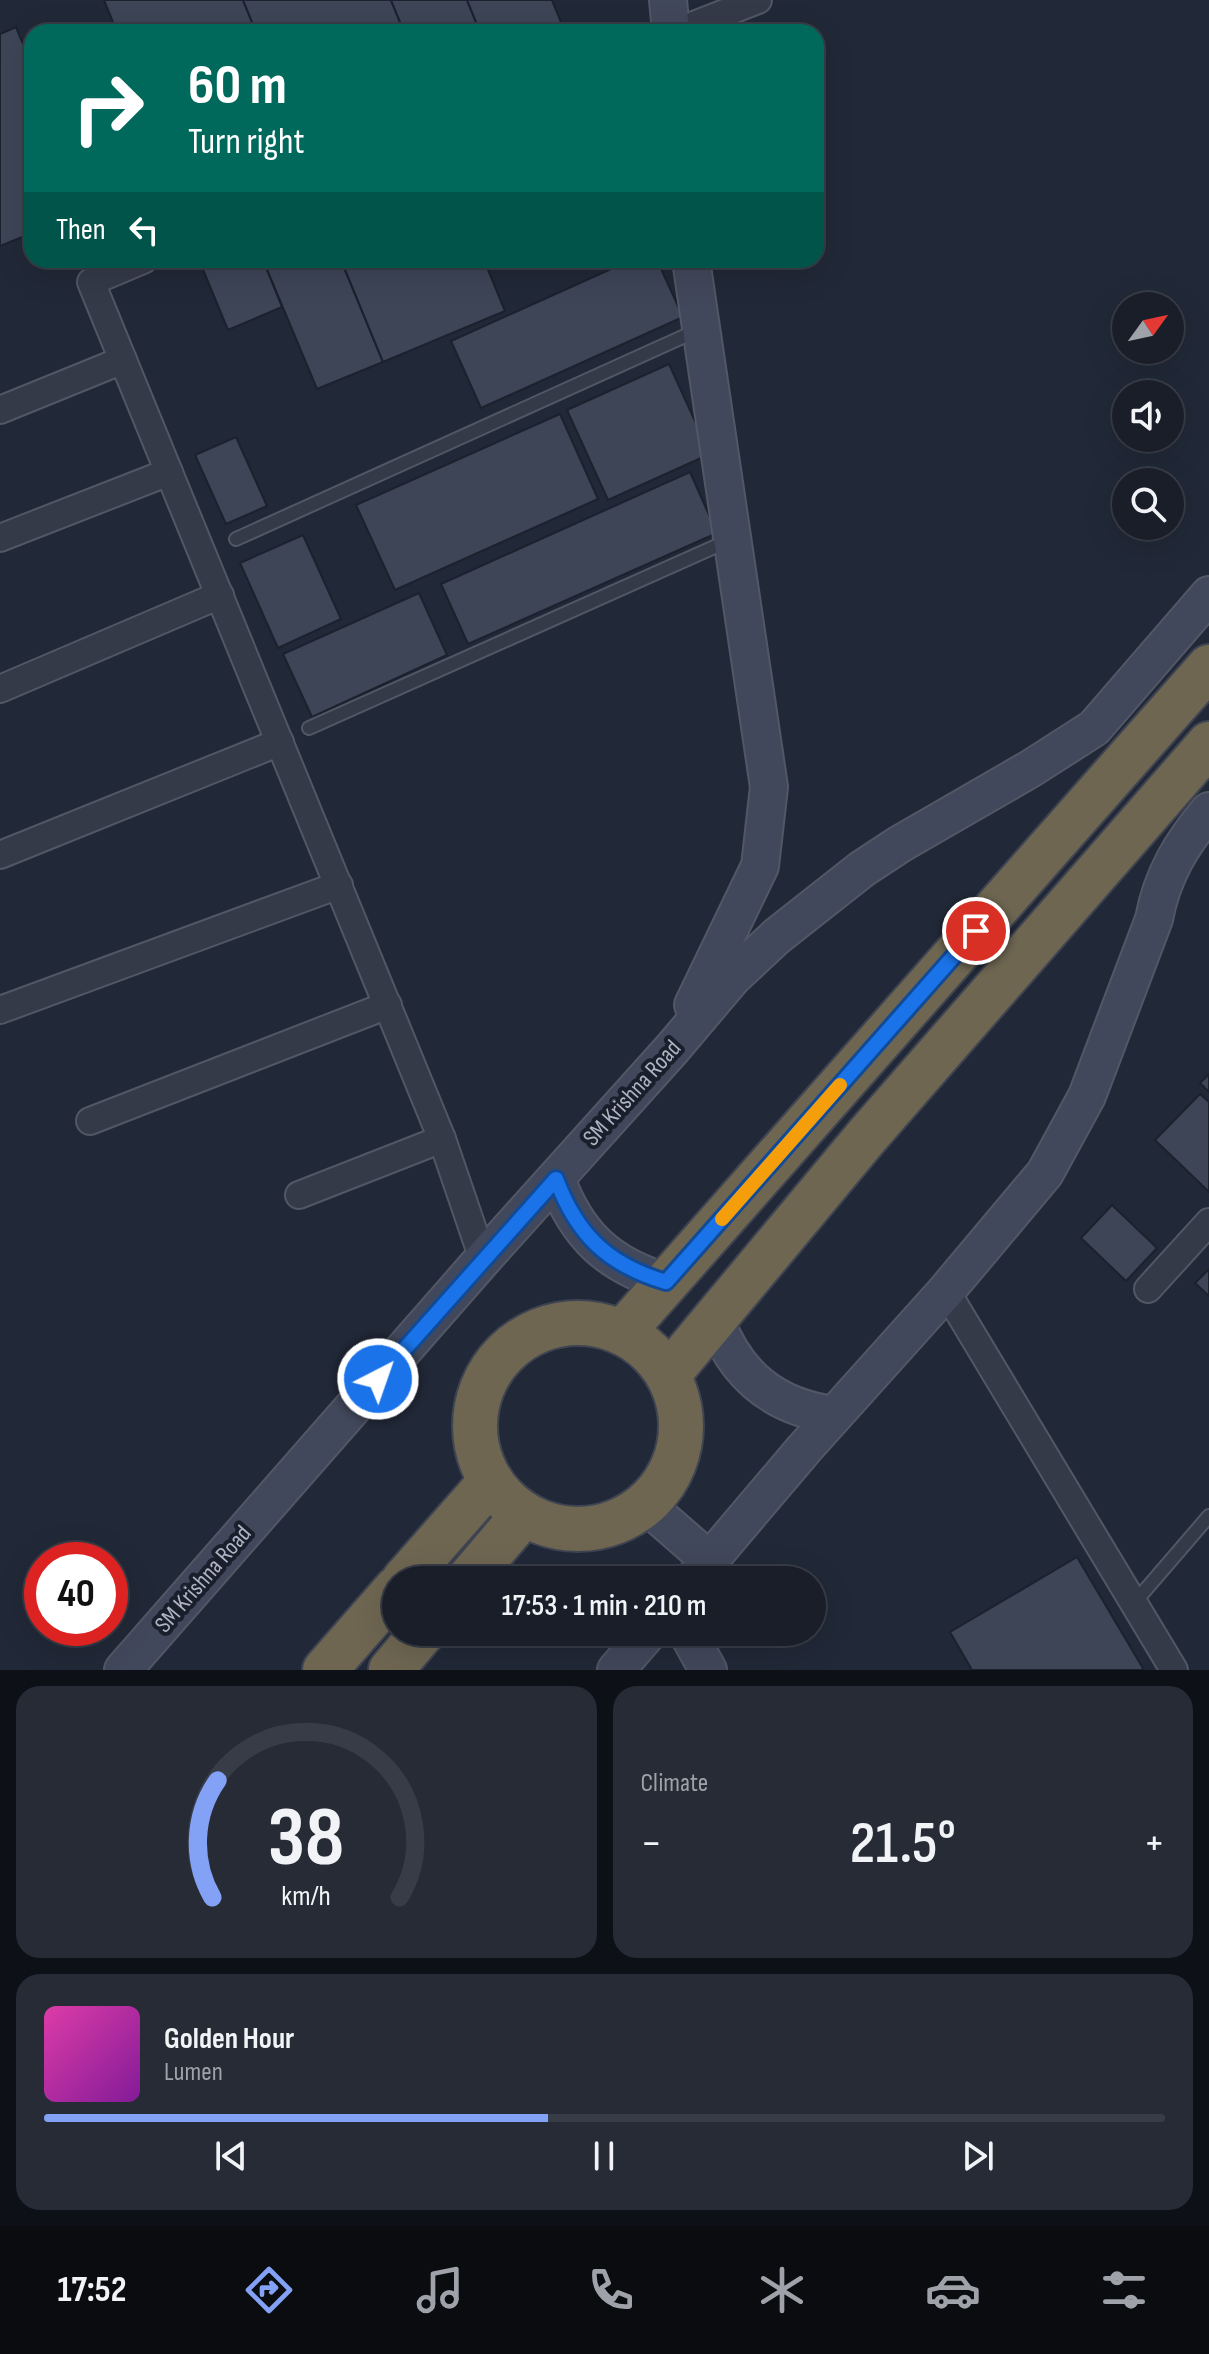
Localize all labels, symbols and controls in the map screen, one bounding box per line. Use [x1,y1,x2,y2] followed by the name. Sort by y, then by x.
[188,53,287,120] text: 60 m
[56,56,160,160] icon: right
[188,121,305,164] text: Turn right
[122,208,166,252] icon: left
[56,212,106,248] text: Then
[1112,292,1184,364] north arrow
[1112,292,1184,540] map controls
[1112,380,1184,452] button: sound
[1112,468,1184,540] button: search
[942,897,1010,965] pin
[954,909,998,953] icon: arrive
[577,1034,687,1152] street label: SM Krishna Road
[336,1337,420,1421] position arrow
[149,1519,257,1639] street label: SM Krishna Road
[24,1542,128,1646] speed limit sign: 40
[502,1588,706,1624] text: 17:53 · 1 min · 210 m
[641,1768,708,1799] text: Climate
[268,1789,345,1889] text: 38
[850,1808,956,1880] text: 21.5°
[641,1817,662,1870] text: −
[1143,1817,1165,1870] text: +
[282,1879,331,1914] text: km/h
[164,2021,294,2057] text: Golden Hour
[164,2057,223,2088] text: Lumen
[209,2134,253,2178] icon: previous
[582,2134,626,2178] icon: pause
[956,2134,1000,2178] icon: next
[241,2262,297,2318] icon: directions
[412,2262,468,2318] icon: music
[583,2262,639,2318] icon: phone
[754,2262,810,2318] icon: climate
[925,2262,981,2318] icon: car
[1096,2262,1152,2318] icon: filters
[57,2269,126,2312] text: 17:52

